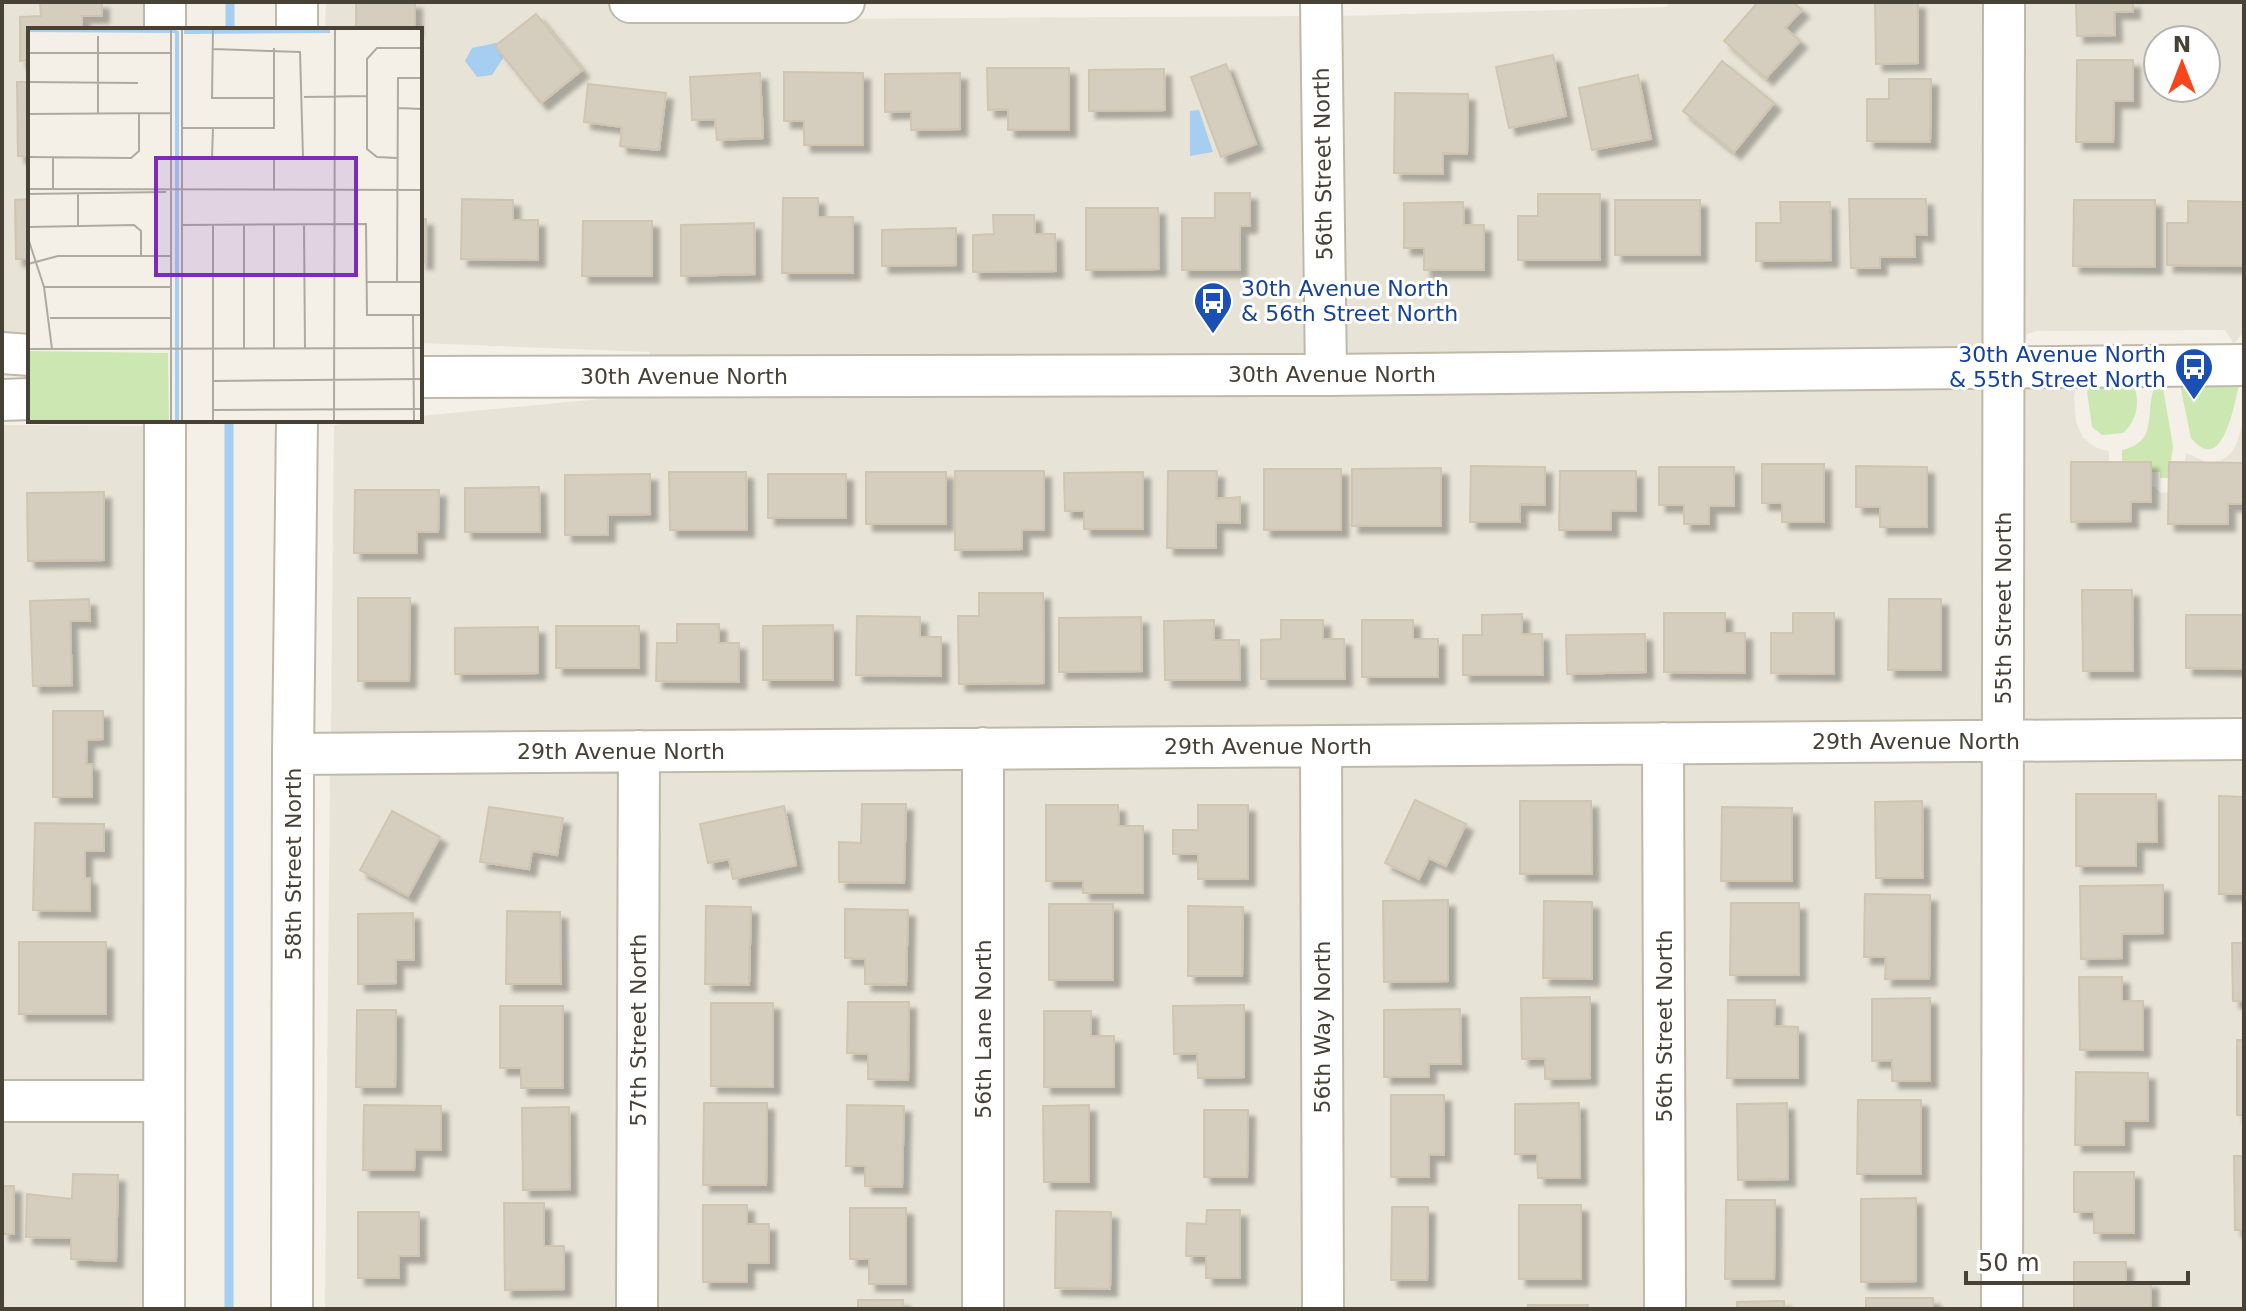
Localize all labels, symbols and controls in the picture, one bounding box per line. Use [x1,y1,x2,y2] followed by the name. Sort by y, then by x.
[2142,24,2222,104] north arrow
[28,28,422,422] inset map
[2173,32,2191,57] text: N
[1309,67,1337,261] street label: 56th Street North
[1241,276,1458,326] place label: 30th Avenue North & 56th Street North
[1192,280,1234,335] bus stop icon: 30th Avenue North & 56th Street North
[1949,342,2166,392] place label: 30th Avenue North & 55th Street North
[2173,346,2215,401] bus stop icon: 30th Avenue North & 55th Street North
[1228,362,1436,387] street label: 30th Avenue North
[580,364,788,389] street label: 30th Avenue North
[1991,512,2016,704] street label: 55th Street North
[1812,729,2020,754] street label: 29th Avenue North
[1164,734,1372,759] street label: 29th Avenue North
[517,739,725,764] street label: 29th Avenue North
[281,768,306,960] street label: 58th Street North
[1652,930,1677,1122] street label: 56th Street North
[626,934,651,1126] street label: 57th Street North
[971,939,996,1119] street label: 56th Lane North
[1310,941,1335,1113] street label: 56th Way North
[1966,1235,2188,1285] scale bar
[1978,1249,2040,1277] text: 50 m

